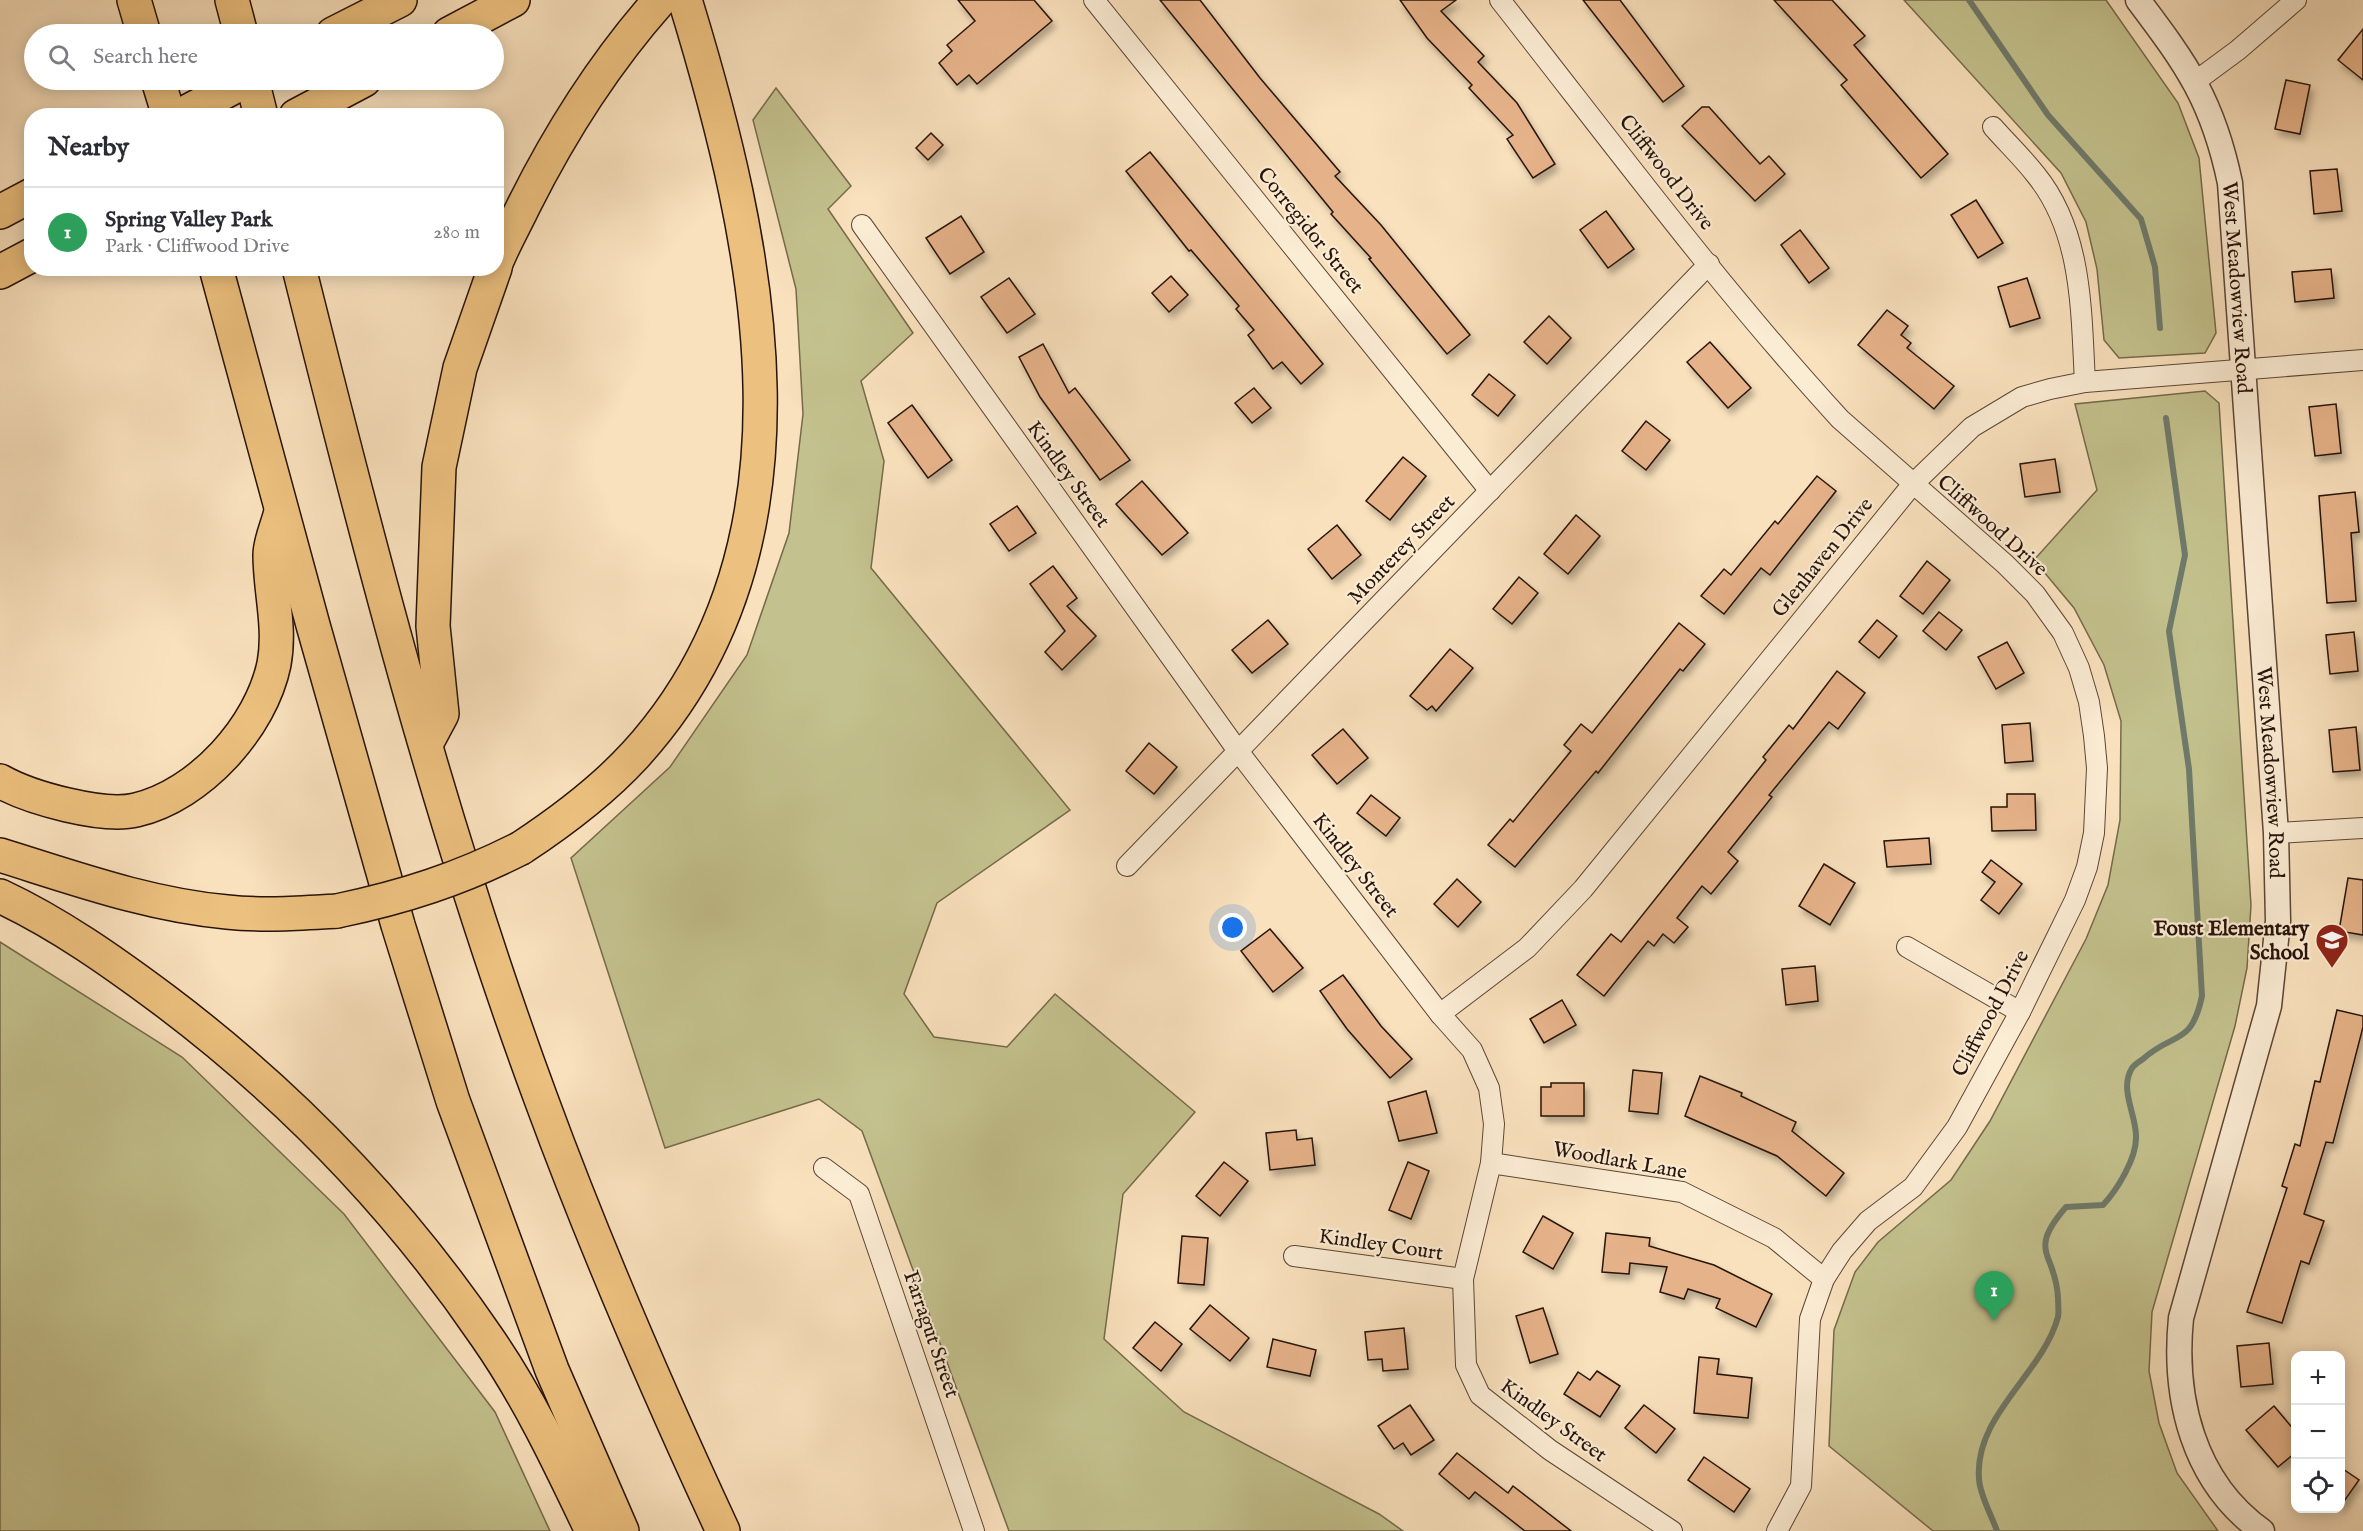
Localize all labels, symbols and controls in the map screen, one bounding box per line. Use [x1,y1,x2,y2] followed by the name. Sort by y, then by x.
[24,24,504,90] search box
[45,41,78,74] icon: search
[93,43,198,71] text: Search here
[1612,110,1720,237] street label: Cliffwood Drive
[48,131,129,164] text: Nearby
[1251,162,1369,300] street label: Corregidor Street
[2215,181,2257,396] street label: West Meadowview Road
[105,206,273,234] text: Spring Valley Park
[64,220,71,245] text: 1
[433,220,480,245] text: 280 m
[105,234,289,259] text: Park · Cliffwood Drive
[1020,416,1116,534] street label: Kindley Street
[1931,469,2053,583] street label: Cliffwood Drive
[1343,489,1462,611] street label: Monterey Street
[1767,492,1880,623] street label: Glenhaven Drive
[2249,666,2289,880] street label: West Meadowview Road
[1306,808,1404,924] street label: Kindley Street
[1218,913,1247,942] your location
[2153,916,2310,967] place label: Foust Elementary School
[2314,922,2350,969] school or university icon: Foust Elementary School
[1947,945,2036,1082] street label: Cliffwood Drive
[1550,1136,1689,1187] street label: Woodlark Lane
[1317,1223,1445,1268] street label: Kindley Court
[896,1267,965,1402] street label: Farragut Street
[1974,1272,2014,1321] pin: 1
[2291,1351,2345,1513] map controls
[2291,1351,2345,1405] button: +
[1494,1373,1612,1469] street label: Kindley Street
[2291,1405,2345,1459] button: −
[2291,1459,2345,1513] button: locate

